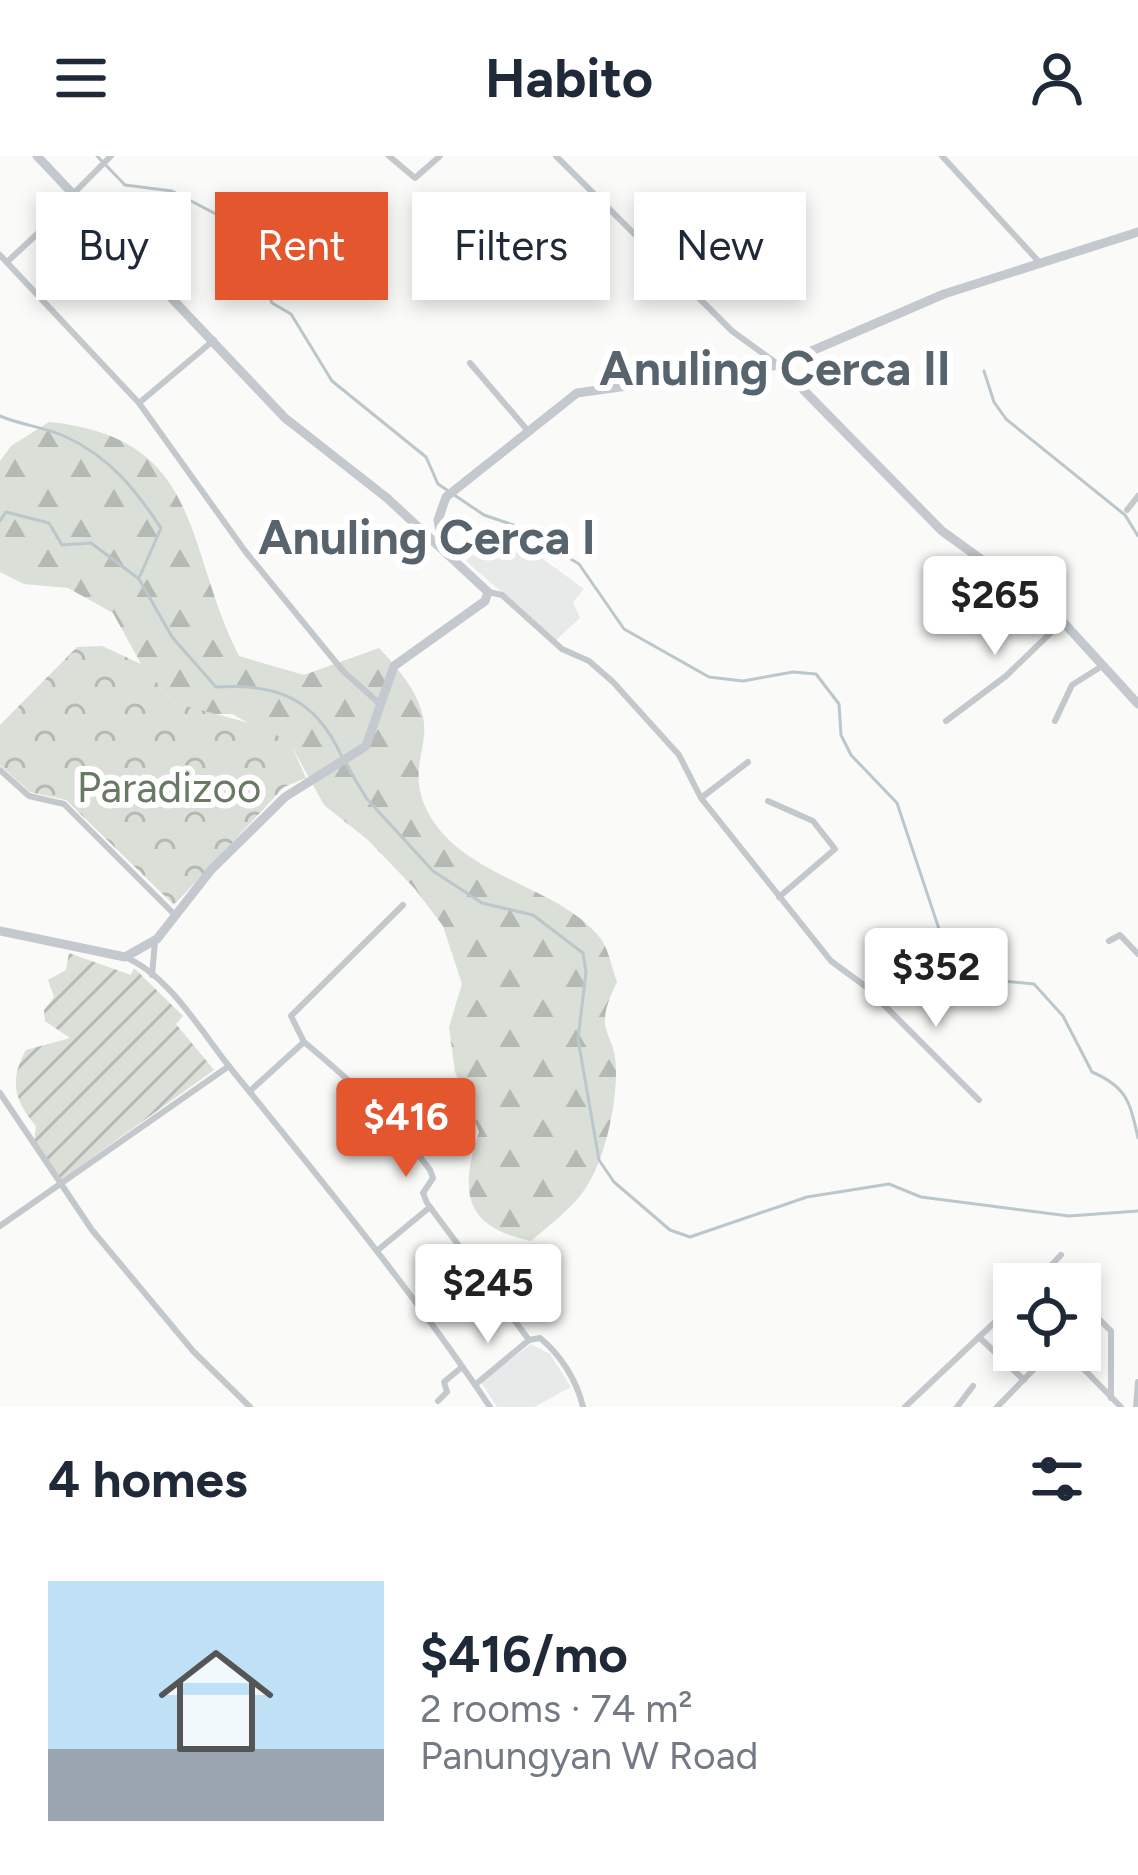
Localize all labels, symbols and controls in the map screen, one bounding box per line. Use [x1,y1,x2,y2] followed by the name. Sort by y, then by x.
[48,45,114,111] icon: menu
[1024,45,1090,111] icon: person
[485,46,653,111] text: Habito
[36,192,191,300] chip: Buy
[215,192,388,300] chip: Rent
[412,192,610,300] chip: Filters
[634,192,806,300] chip: New
[599,339,951,397] district label: Anuling Cerca II
[258,508,596,566] district label: Anuling Cerca I
[924,556,1066,658] pin: $265
[950,571,1040,618] text: $265
[77,762,261,813] park label: Paradizoo
[865,928,1007,1030] pin: $352
[892,943,980,990] text: $352
[335,1078,477,1180] pin: $416
[363,1093,449,1140] text: $416
[417,1244,559,1346] pin: $245
[442,1259,534,1306] text: $245
[993,1263,1101,1371] map controls
[993,1263,1101,1371] button: locate
[1024,1446,1090,1512] icon: filters
[48,1449,248,1510] text: 4 homes
[420,1624,628,1685] text: $416/mo
[144,1629,288,1773] icon: home
[420,1685,692,1732] text: 2 rooms · 74 m²
[420,1732,758,1779] text: Panungyan W Road

